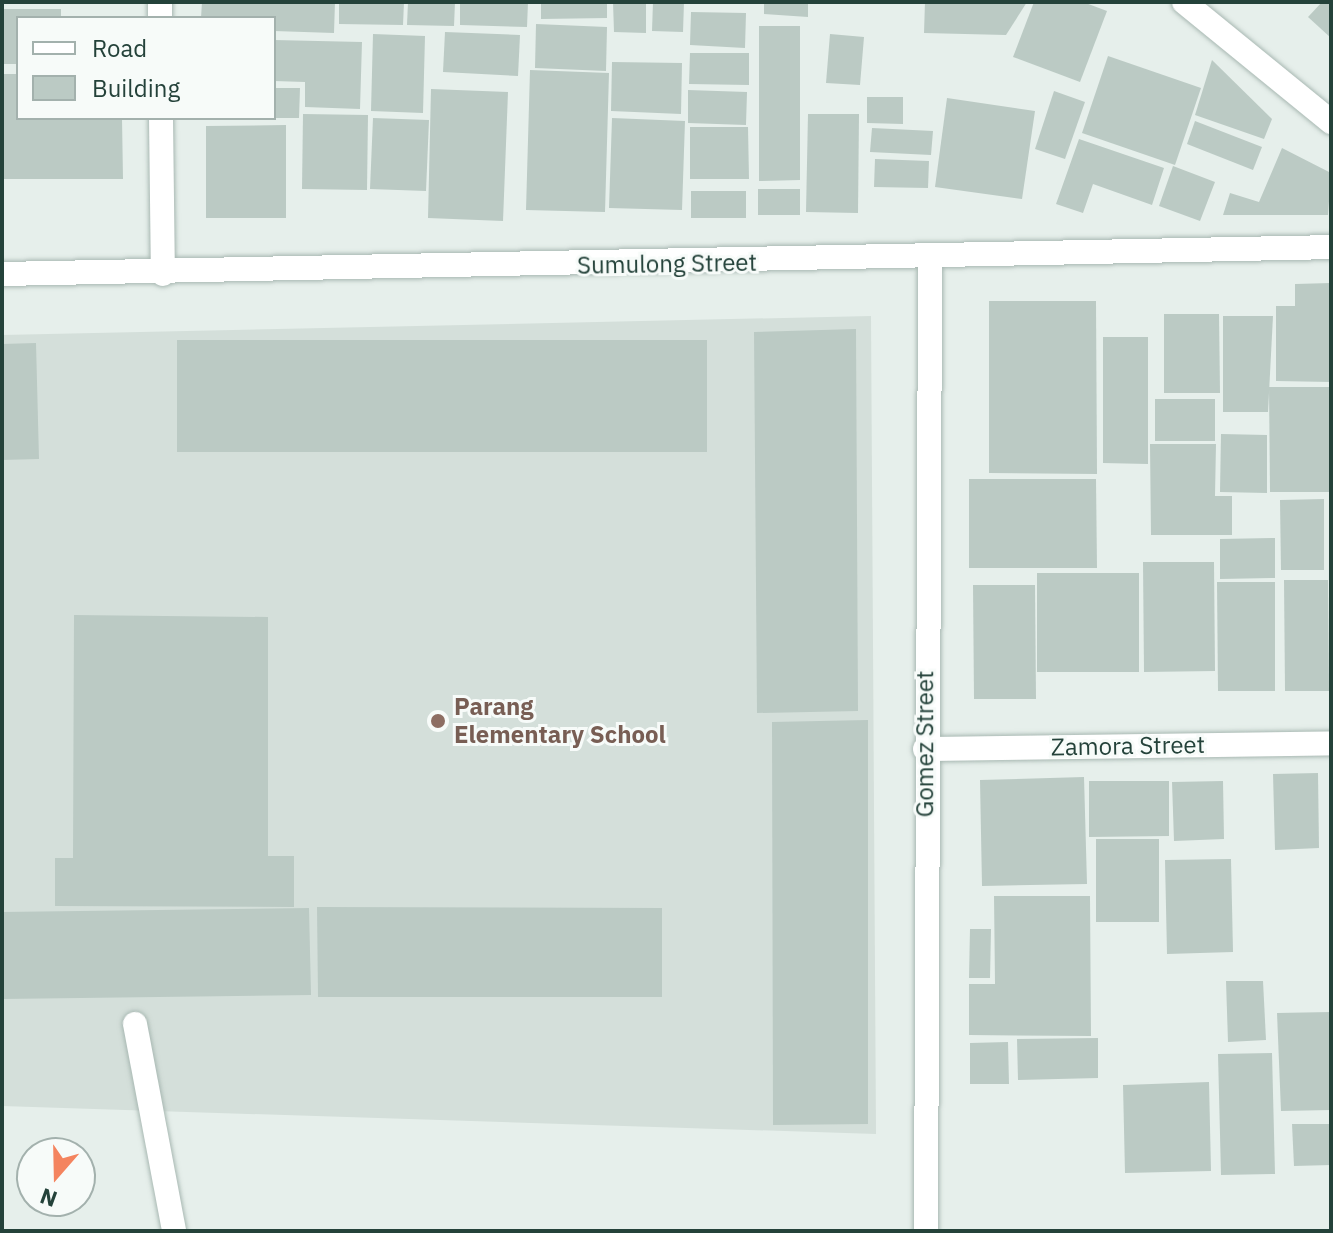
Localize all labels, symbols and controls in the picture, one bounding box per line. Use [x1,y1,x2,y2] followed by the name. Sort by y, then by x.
[16,16,276,120] legend
[92,32,147,64] text: Road
[92,72,180,104] text: Building
[577,248,757,280] street label: Sumulong Street
[911,671,939,817] street label: Gomez Street
[454,693,666,749] place label: Parang Elementary School
[429,712,447,730] marker: Parang Elementary School
[1051,730,1205,762] street label: Zamora Street
[16,1137,96,1217] north arrow
[36,1182,61,1214] text: N

